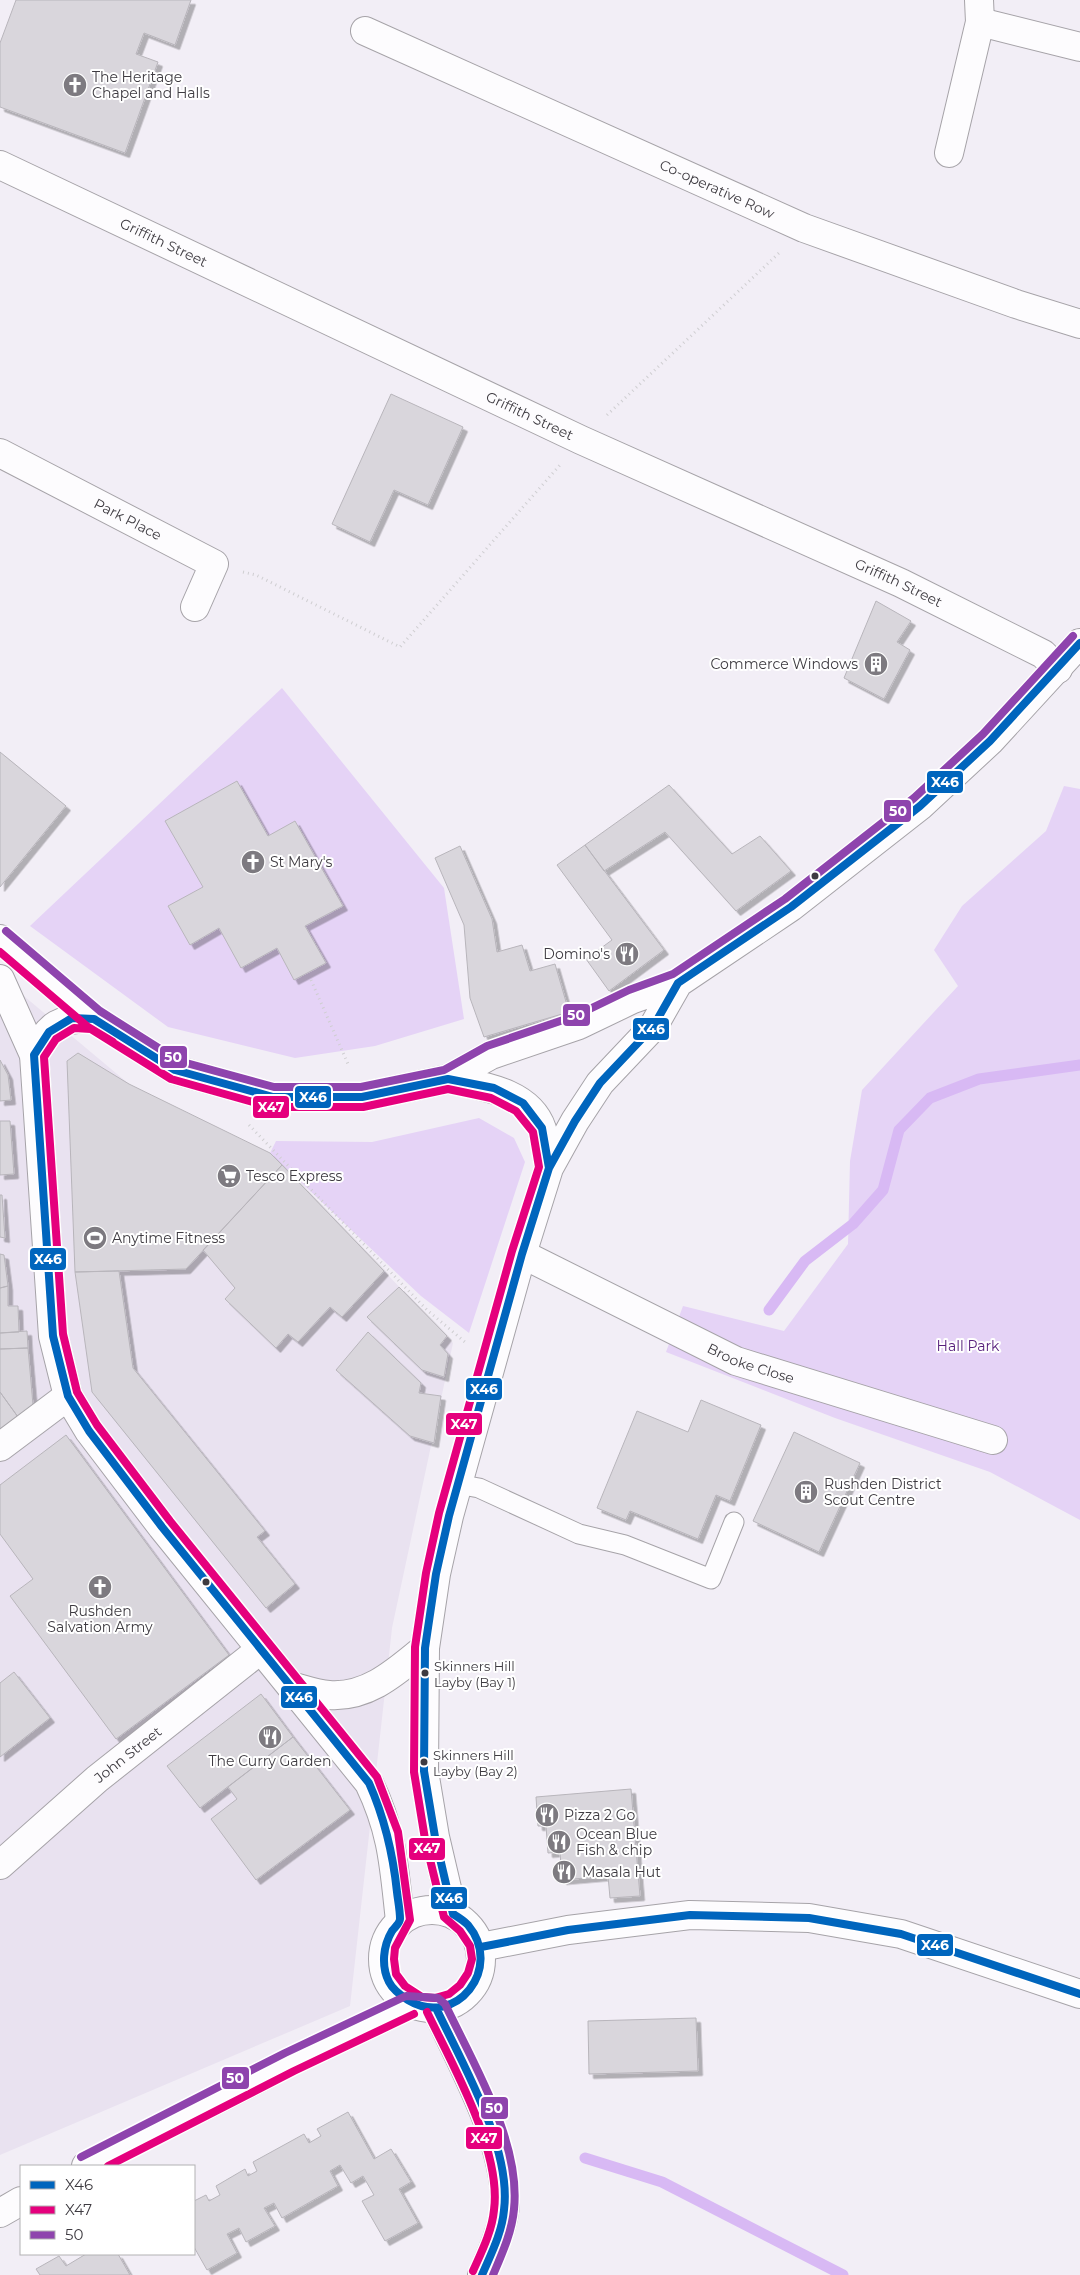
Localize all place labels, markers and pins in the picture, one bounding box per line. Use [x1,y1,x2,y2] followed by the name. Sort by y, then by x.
[92,68,210,102] place label: The Heritage Chapel and Halls
[62,72,88,98] church icon: The Heritage Chapel and Halls
[863,651,889,677] building icon: Commerce Windows
[710,655,858,673] place label: Commerce Windows
[240,849,266,875] church icon: St Mary's
[270,853,333,871] place label: St Mary's
[810,871,820,881] unlabelled marker
[614,941,640,967] restaurant icon: Domino's
[543,945,610,963] place label: Domino's
[216,1163,242,1189] supermarket icon: Tesco Express
[246,1167,343,1185] place label: Tesco Express
[82,1225,108,1251] sports icon: Anytime Fitness
[112,1229,225,1247] place label: Anytime Fitness
[824,1475,942,1509] place label: Rushden District Scout Centre
[793,1479,819,1505] building icon: Rushden District Scout Centre
[87,1574,113,1600] church icon: Rushden Salvation Army
[201,1577,211,1587] unlabelled marker
[47,1602,153,1636] place label: Rushden Salvation Army
[434,1658,516,1690] place label: Skinners Hill Layby (Bay 1)
[420,1668,430,1678] marker: Skinners Hill Layby (Bay 1)
[257,1724,283,1750] restaurant icon: The Curry Garden
[433,1747,518,1779] place label: Skinners Hill Layby (Bay 2)
[209,1752,331,1770] place label: The Curry Garden
[419,1757,429,1767] marker: Skinners Hill Layby (Bay 2)
[534,1802,560,1828] restaurant icon: Pizza 2 Go
[564,1806,635,1824] place label: Pizza 2 Go
[576,1825,657,1859] place label: Ocean Blue Fish & chip
[546,1829,572,1855] restaurant icon: Ocean Blue Fish & chip
[551,1859,577,1885] restaurant icon: Masala Hut
[582,1863,661,1881] place label: Masala Hut

